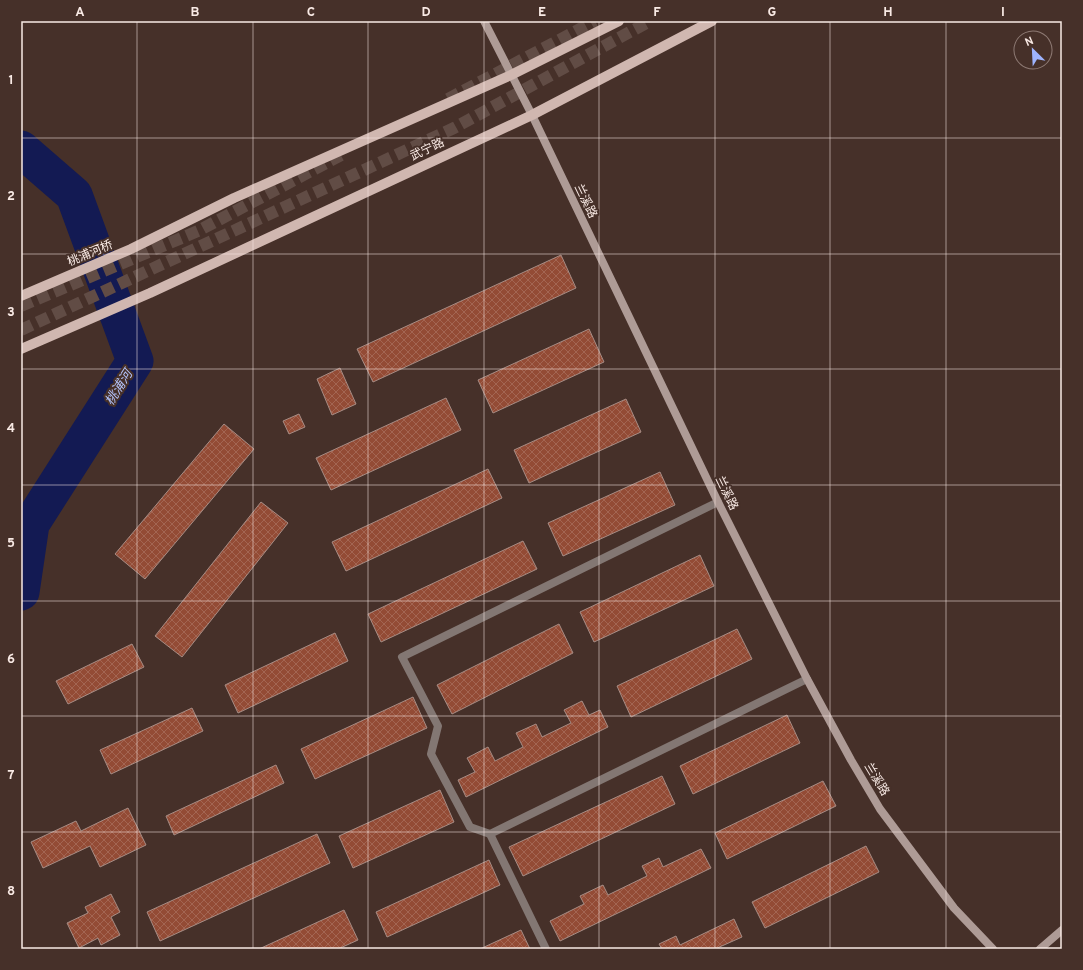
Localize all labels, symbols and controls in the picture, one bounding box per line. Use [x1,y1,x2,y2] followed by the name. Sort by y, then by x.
[75,5,85,21] text: A
[191,5,200,21] text: B
[307,5,315,21] text: C
[421,5,431,21] text: D
[538,5,546,21] text: E
[653,5,661,21] text: F
[768,5,777,21] text: G
[883,5,893,21] text: H
[1001,5,1005,21] text: I
[1013,30,1053,70] north arrow
[1023,34,1036,50] text: N
[8,73,14,89] text: 1
[408,135,447,165] street label: 武宁路
[570,182,600,221] street label: 兰溪路
[7,189,15,205] text: 2
[65,237,116,271] street label: 桃浦河桥
[7,305,15,321] text: 3
[103,365,138,409] water label: 桃浦河
[7,421,15,437] text: 4
[711,474,741,513] street label: 兰溪路
[7,536,15,552] text: 5
[7,652,15,668] text: 6
[860,760,892,799] street label: 兰溪路
[8,768,15,784] text: 7
[7,884,15,900] text: 8

